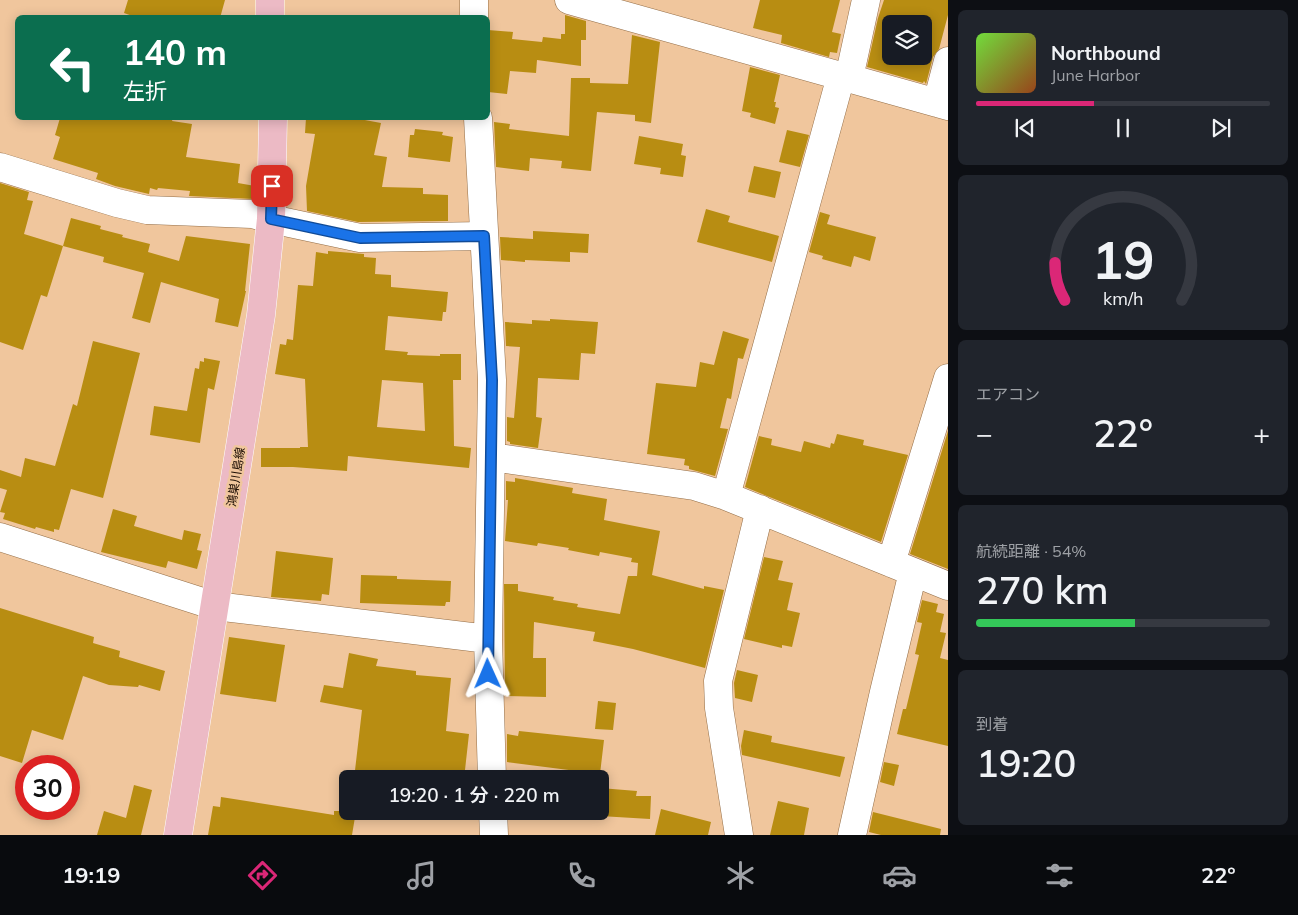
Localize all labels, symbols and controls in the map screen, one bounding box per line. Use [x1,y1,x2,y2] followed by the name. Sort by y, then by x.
[882,15,932,65] map controls
[882,15,932,65] button: layers
[123,30,227,74] text: 140 m
[40,35,105,100] icon: left
[1051,41,1161,65] text: Northbound
[1051,65,1140,85] text: June Harbor
[123,77,167,105] text: 左折
[1011,114,1039,142] icon: previous
[1109,114,1137,142] icon: pause
[1207,114,1235,142] icon: next
[251,165,293,207] pin
[258,172,286,200] icon: arrive
[1092,227,1154,292] text: 19
[1103,287,1143,309] text: km/h
[976,384,1040,404] text: エアコン
[1093,409,1153,457] text: 22°
[976,416,993,451] text: −
[1253,416,1270,451] text: +
[223,446,248,508] street label: 鴻巣川島線
[976,541,1086,561] text: 航続距離 · 54%
[976,566,1109,614] text: 270 km
[461,647,513,699] position arrow
[976,714,1008,734] text: 到着
[976,739,1076,787] text: 19:20
[15,755,80,820] speed limit sign: 30
[388,783,560,807] text: 19:20 · 1 分 · 220 m
[245,858,280,893] icon: directions
[404,858,439,893] icon: music
[564,858,599,893] icon: phone
[723,858,758,893] icon: climate
[882,858,917,893] icon: car
[1042,858,1077,893] icon: filters
[62,861,120,889] text: 19:19
[1201,861,1236,889] text: 22°

